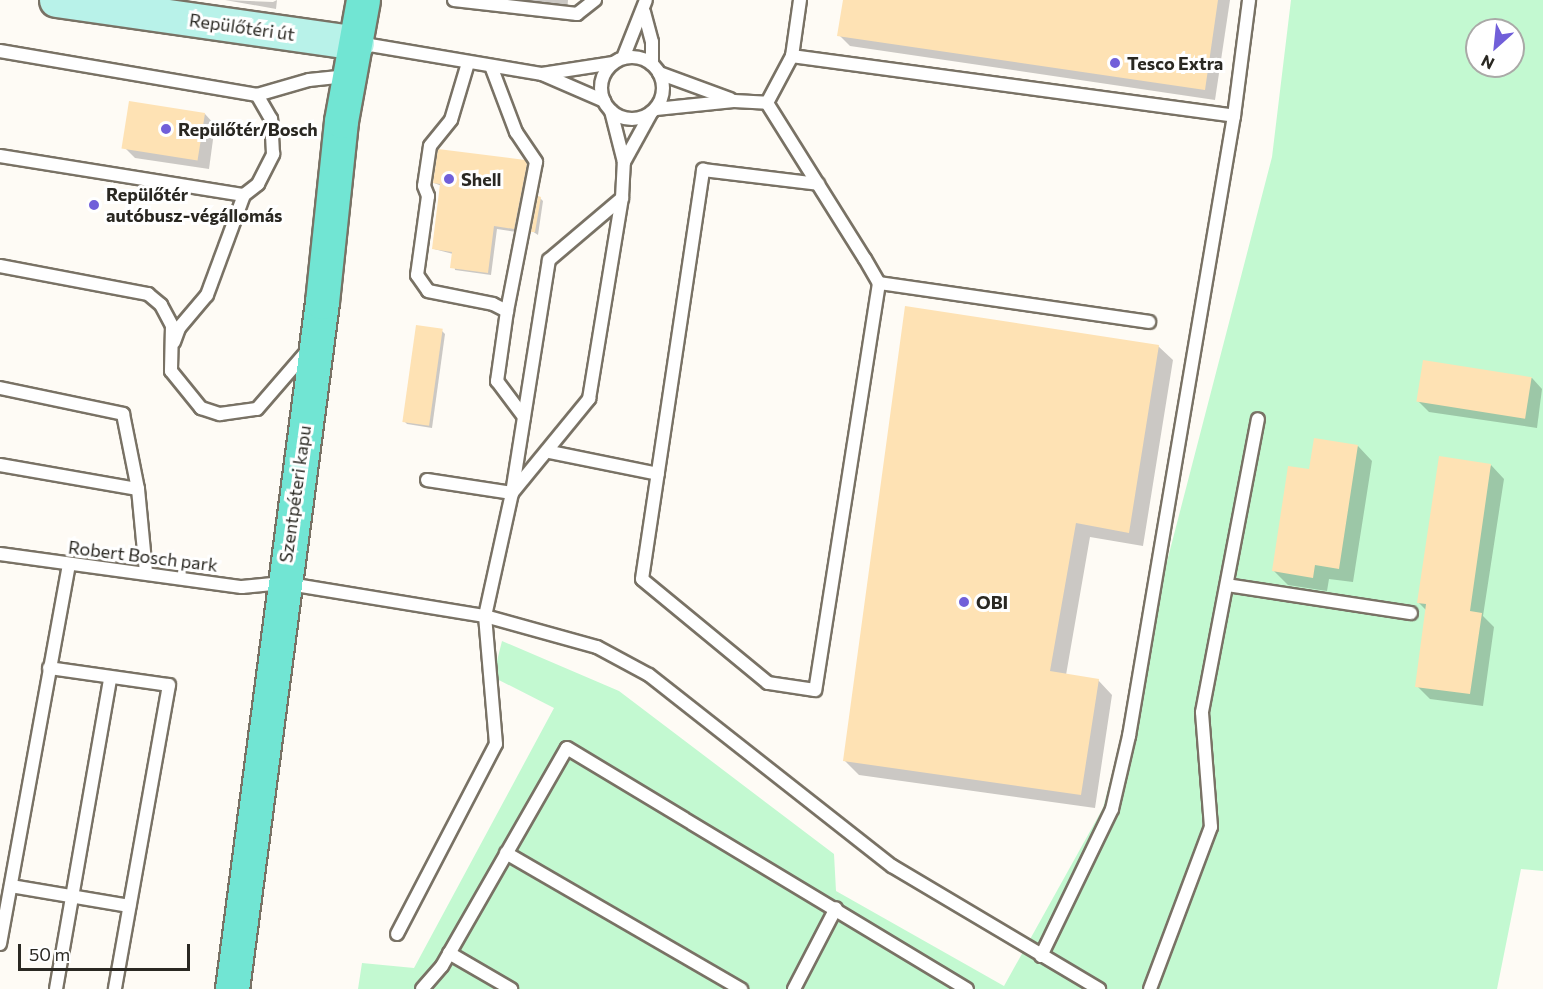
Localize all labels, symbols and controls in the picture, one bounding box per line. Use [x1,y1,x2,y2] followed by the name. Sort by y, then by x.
[188,9,296,45] street label: Repülőtéri út
[1465,18,1525,78] north arrow
[1127,52,1223,74] place label: Tesco Extra
[1478,52,1497,74] text: N
[1108,56,1122,70] marker: Tesco Extra
[178,118,318,140] place label: Repülőtér/Bosch
[159,122,173,136] marker: Repülőtér/Bosch
[461,168,502,190] place label: Shell
[442,172,456,186] marker: Shell
[106,184,282,226] place label: Repülőtér autóbusz-végállomás
[87,198,101,212] marker: Repülőtér autóbusz-végállomás
[275,424,315,564] street label: Szentpéteri kapu
[67,536,219,576] street label: Robert Bosch park
[976,591,1008,613] place label: OBI
[957,595,971,609] marker: OBI
[21,932,194,970] scale bar
[29,943,70,965] text: 50 m

